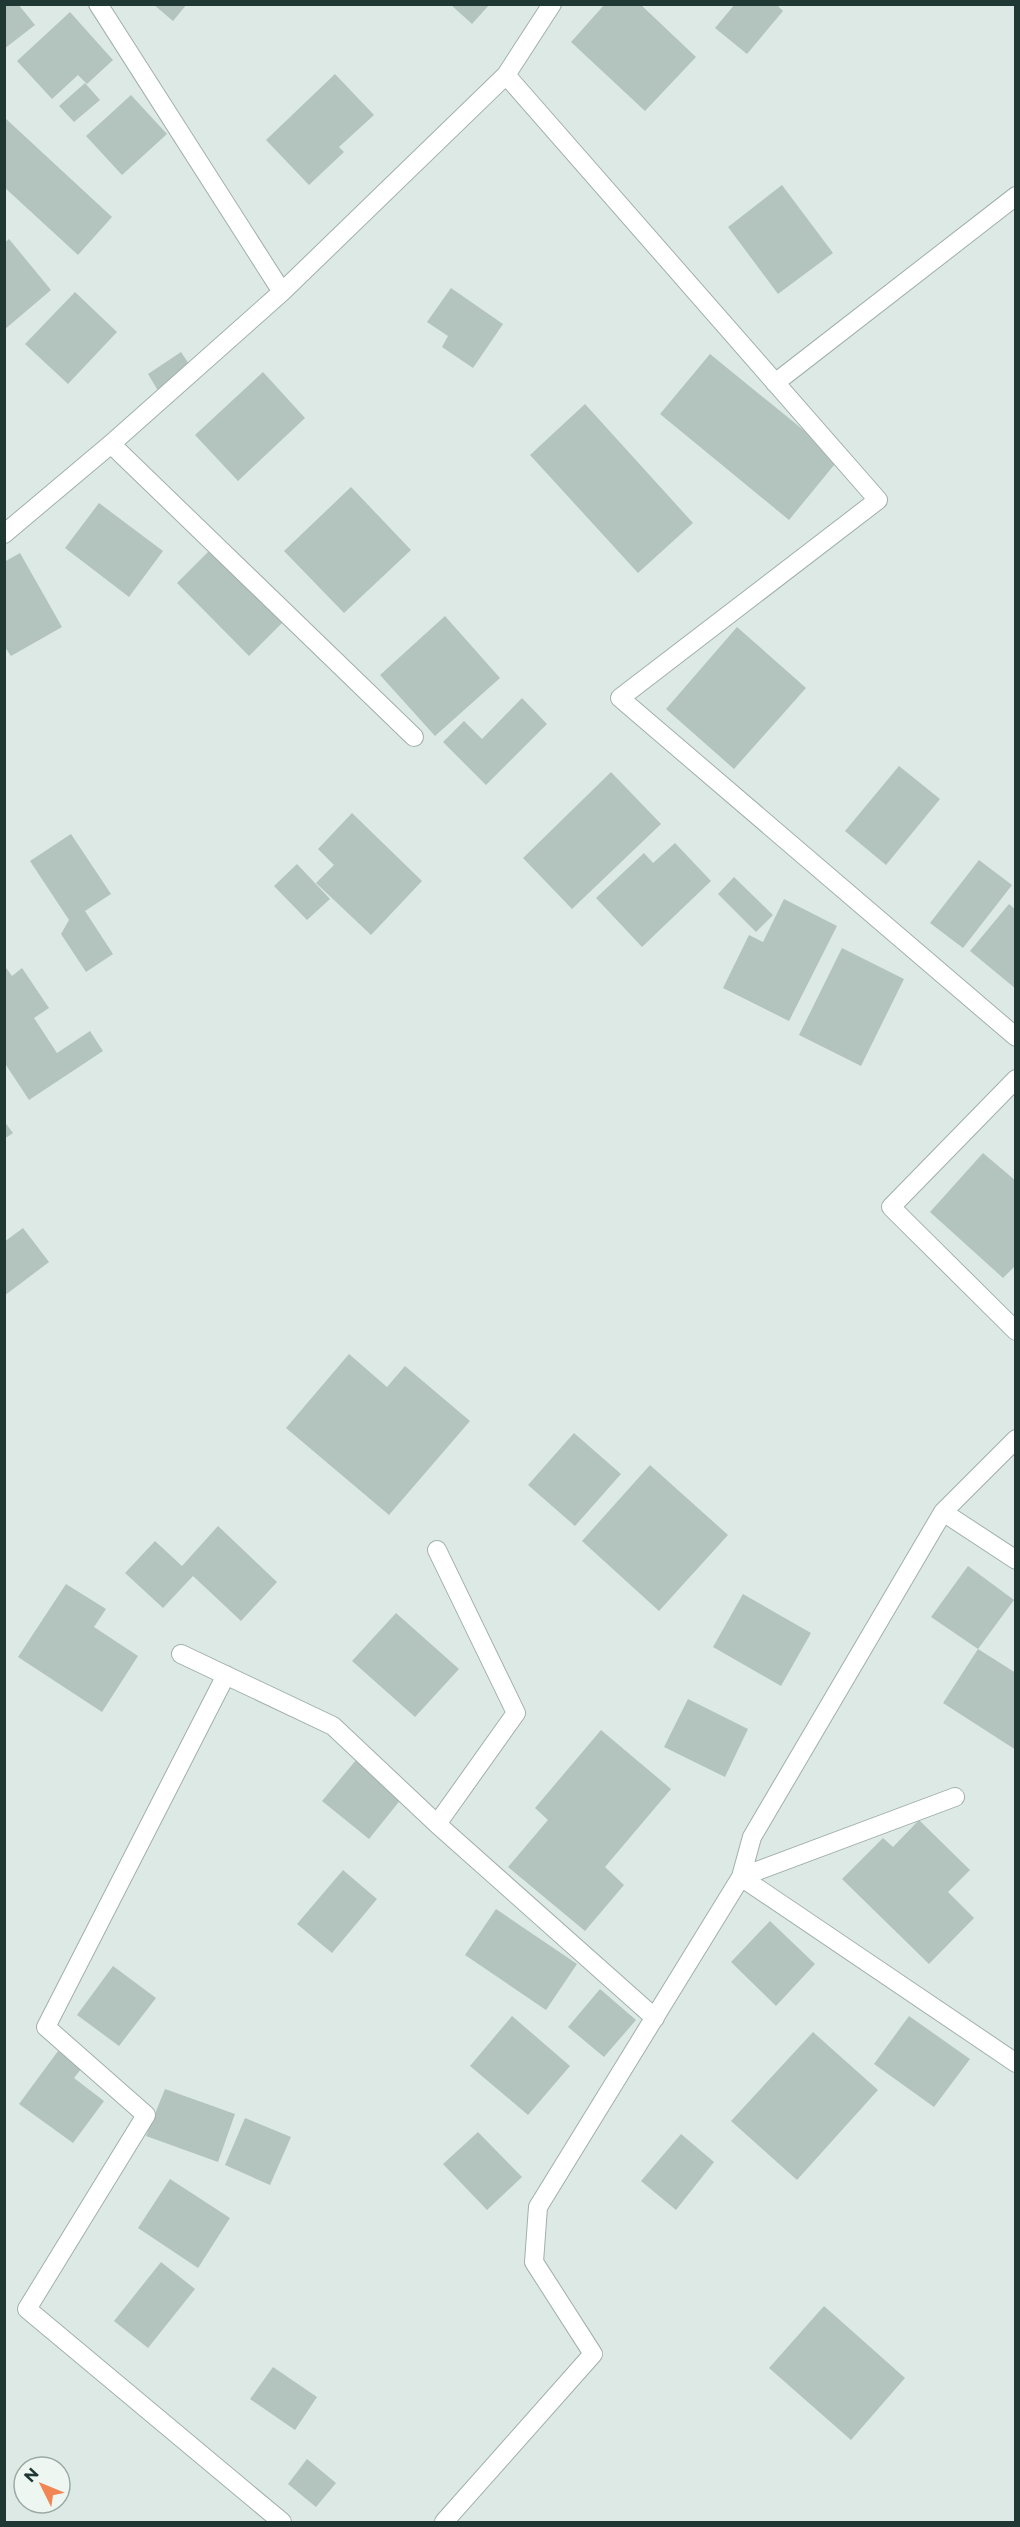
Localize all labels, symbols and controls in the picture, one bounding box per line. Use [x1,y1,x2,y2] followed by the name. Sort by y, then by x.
[12,2455,72,2515] north arrow
[20,2464,43,2486] text: N

